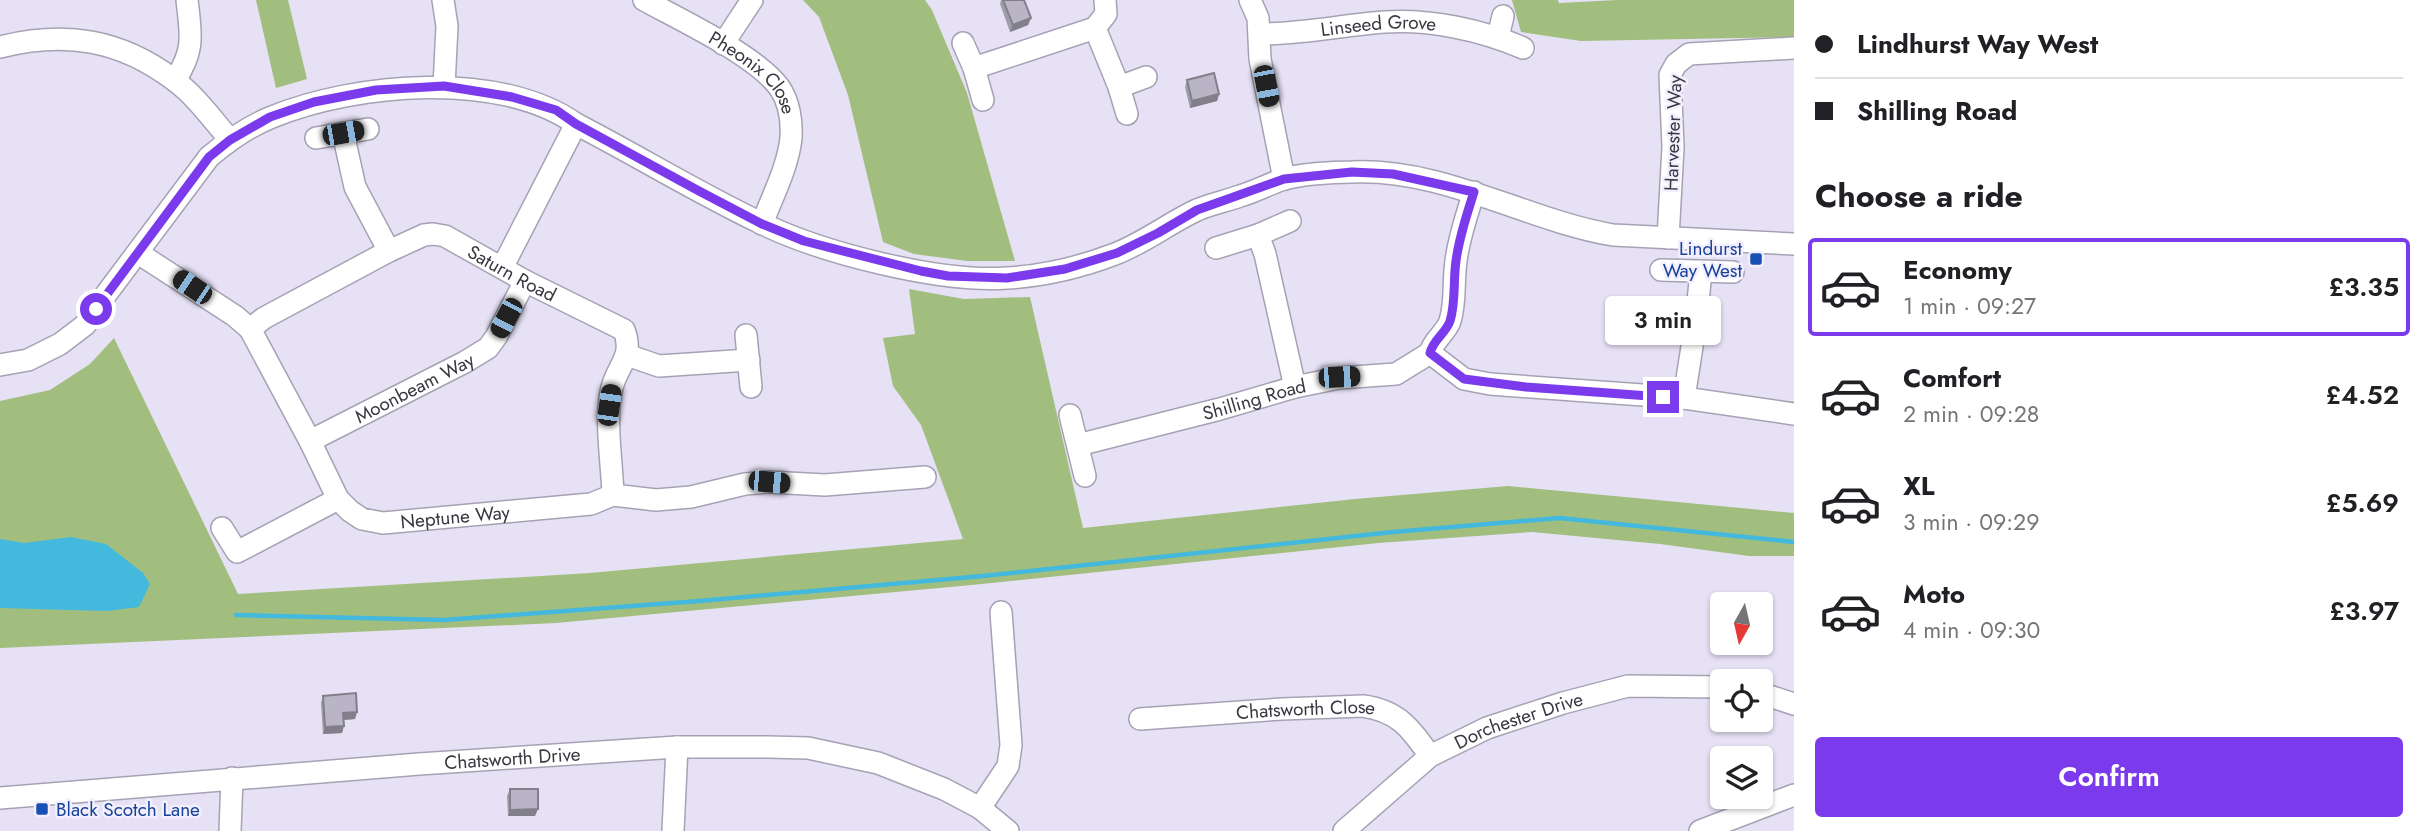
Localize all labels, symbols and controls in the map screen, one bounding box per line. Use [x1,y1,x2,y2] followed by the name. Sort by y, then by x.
[1319,8,1438,43] street label: Linseed Grove
[704,24,803,117] street label: Pheonix Close
[1857,25,2098,63] text: Lindhurst Way West
[1252,63,1281,109] car
[1657,74,1689,192] street label: Harvester Way
[1857,92,2017,130] text: Shilling Road
[321,119,366,147] car
[1815,173,2023,219] text: Choose a ride
[1663,235,1742,284] place label: Lindurst Way West
[463,238,561,308] street label: Saturn Road
[1748,251,1764,267] marker: Lindurst Way West
[1903,251,2012,289] text: Economy
[1819,256,1882,319] icon: car
[169,267,216,307] car
[2328,268,2399,306] text: £3.35
[1903,289,2036,323] text: 1 min · 09:27
[80,293,112,325] route start
[487,295,526,341] car
[1605,296,1721,344] callout: 3 min
[1634,303,1692,337] text: 3 min
[350,346,480,430] street label: Moonbeam Way
[1903,359,2001,397] text: Comfort
[1819,364,1882,427] icon: car
[1318,366,1361,388] car
[1199,372,1308,426] street label: Shilling Road
[2325,376,2399,414] text: £4.52
[1647,381,1679,413] route end
[596,383,623,427] car
[1903,397,2039,431] text: 2 min · 09:28
[1903,467,1935,505] text: XL
[748,470,791,494] car
[1819,472,1882,535] icon: car
[2326,484,2399,522] text: £5.69
[399,498,511,535] street label: Neptune Way
[1903,505,2039,539] text: 3 min · 09:29
[1903,575,1965,613] text: Moto
[1819,580,1882,643] icon: car
[1710,592,1773,654] north arrow
[1710,592,1773,809] map controls
[2329,592,2399,630] text: £3.97
[1903,613,2040,647] text: 4 min · 09:30
[1710,669,1773,732] button: locate
[1450,685,1586,756] street label: Dorchester Drive
[1235,692,1378,726] street label: Chatsworth Close
[1815,737,2403,817] button: Confirm
[444,740,582,776] street label: Chatsworth Drive
[1710,746,1773,809] button: layers
[56,796,200,823] place label: Black Scotch Lane
[34,801,50,817] marker: Black Scotch Lane

